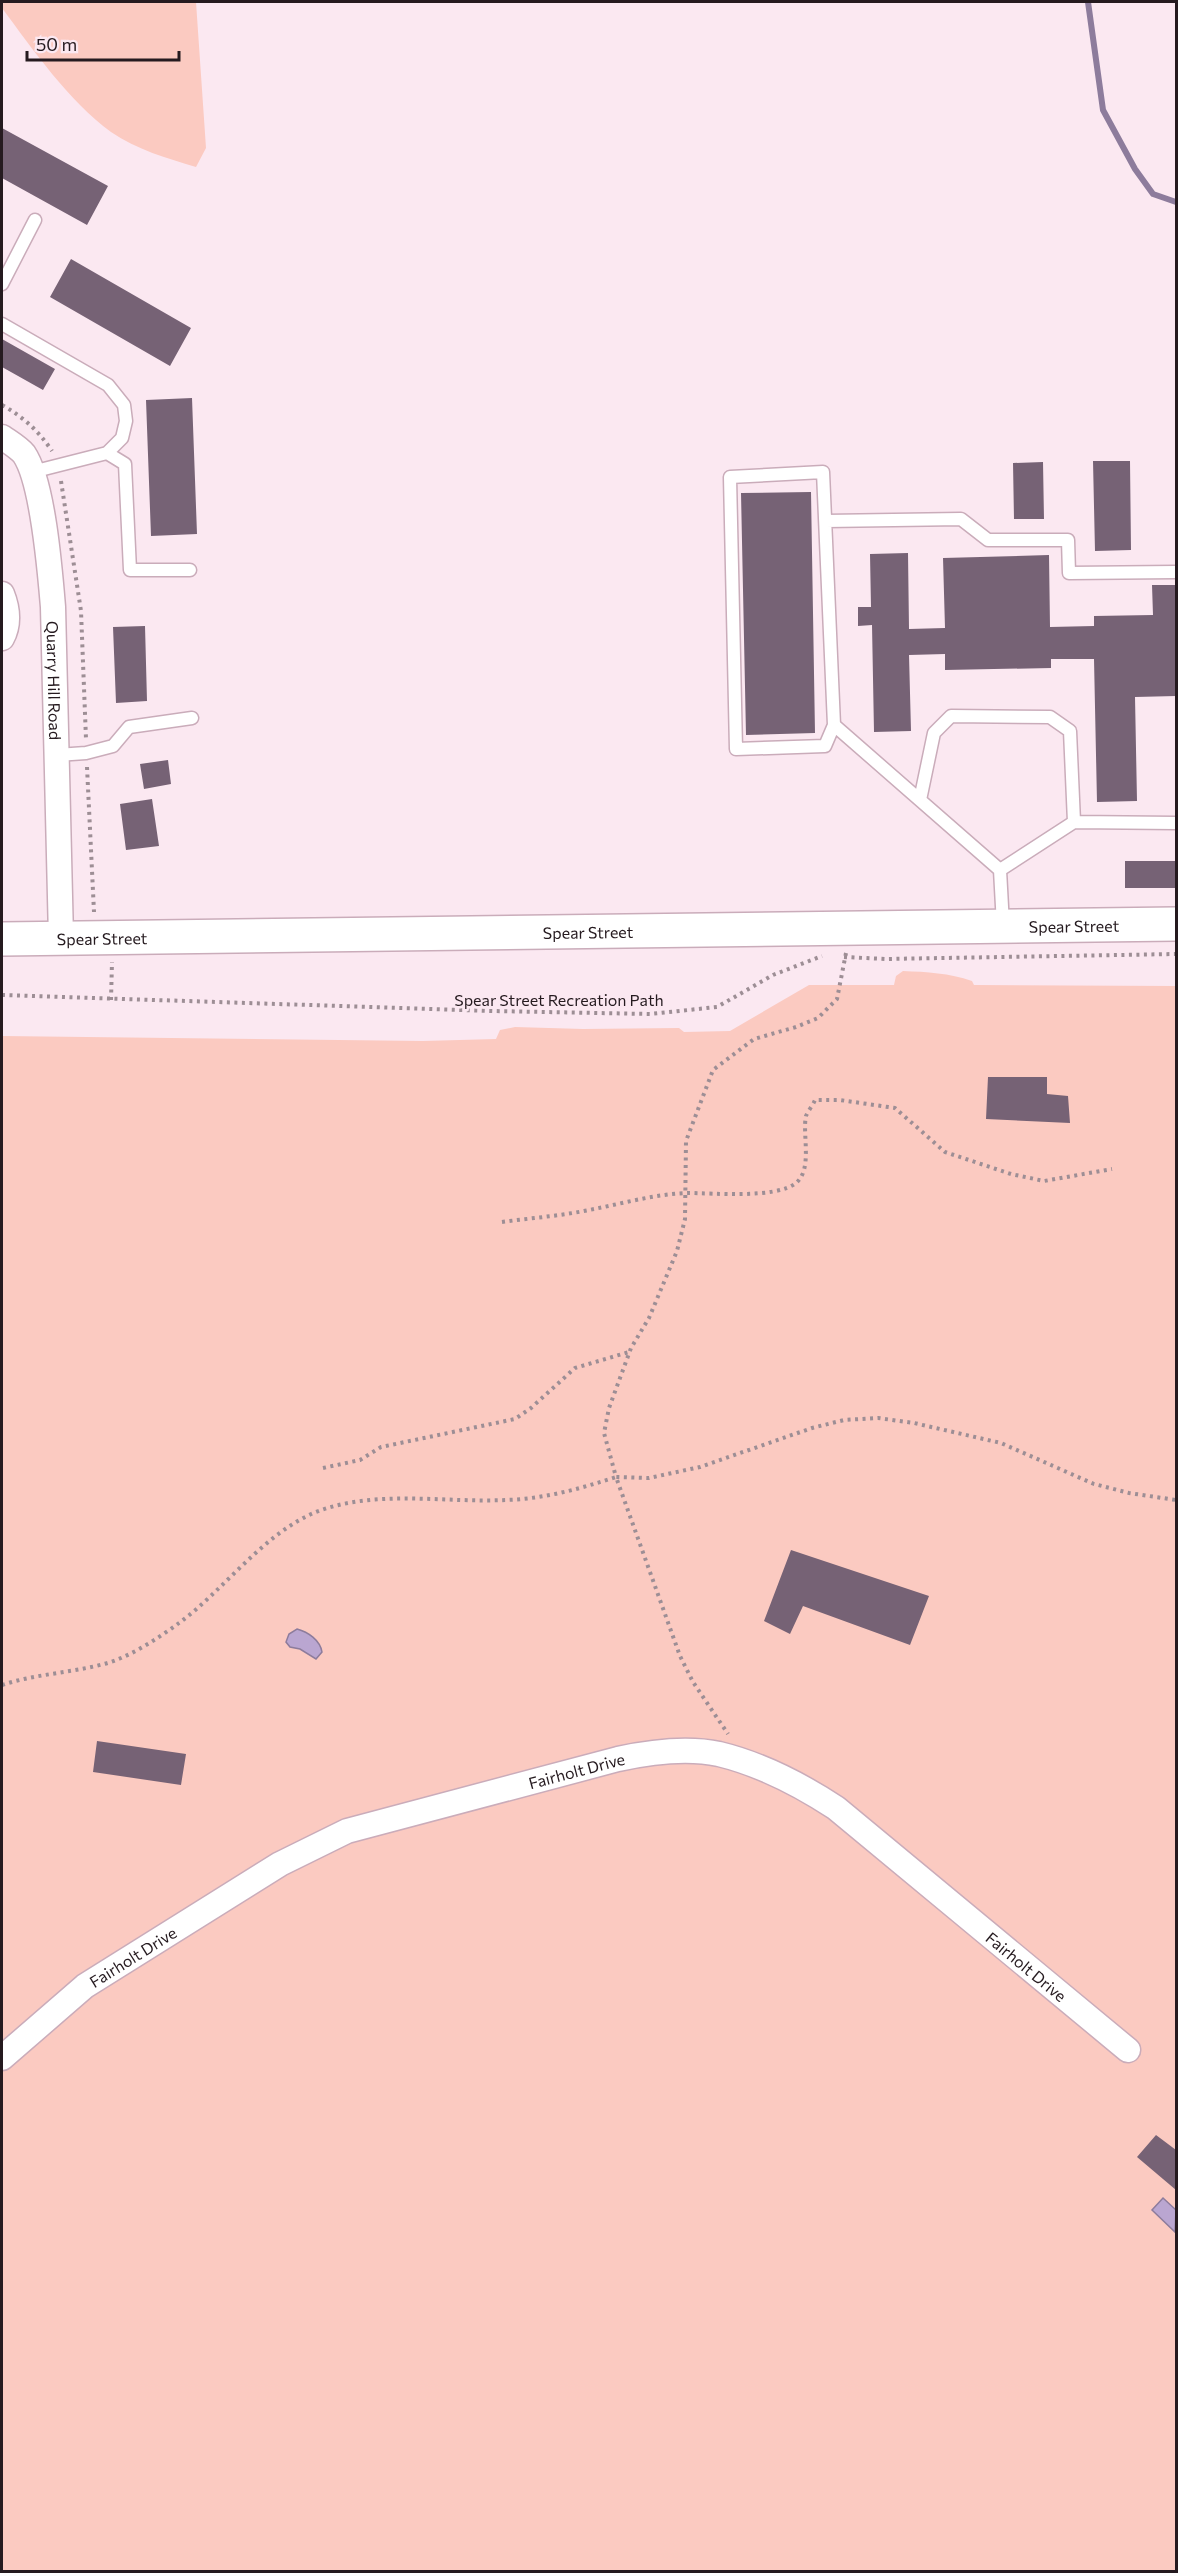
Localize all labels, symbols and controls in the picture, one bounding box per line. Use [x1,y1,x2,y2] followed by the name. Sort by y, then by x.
[27,24,178,62] scale bar
[36,33,77,55] text: 50 m
[44,620,66,740] street label: Quarry Hill Road
[1029,915,1120,935] street label: Spear Street
[543,921,634,942] street label: Spear Street
[57,928,148,948] street label: Spear Street
[454,990,664,1009] street label: Spear Street Recreation Path
[526,1748,626,1792] street label: Fairholt Drive
[86,1922,180,1991] street label: Fairholt Drive
[983,1927,1071,2005] street label: Fairholt Drive

